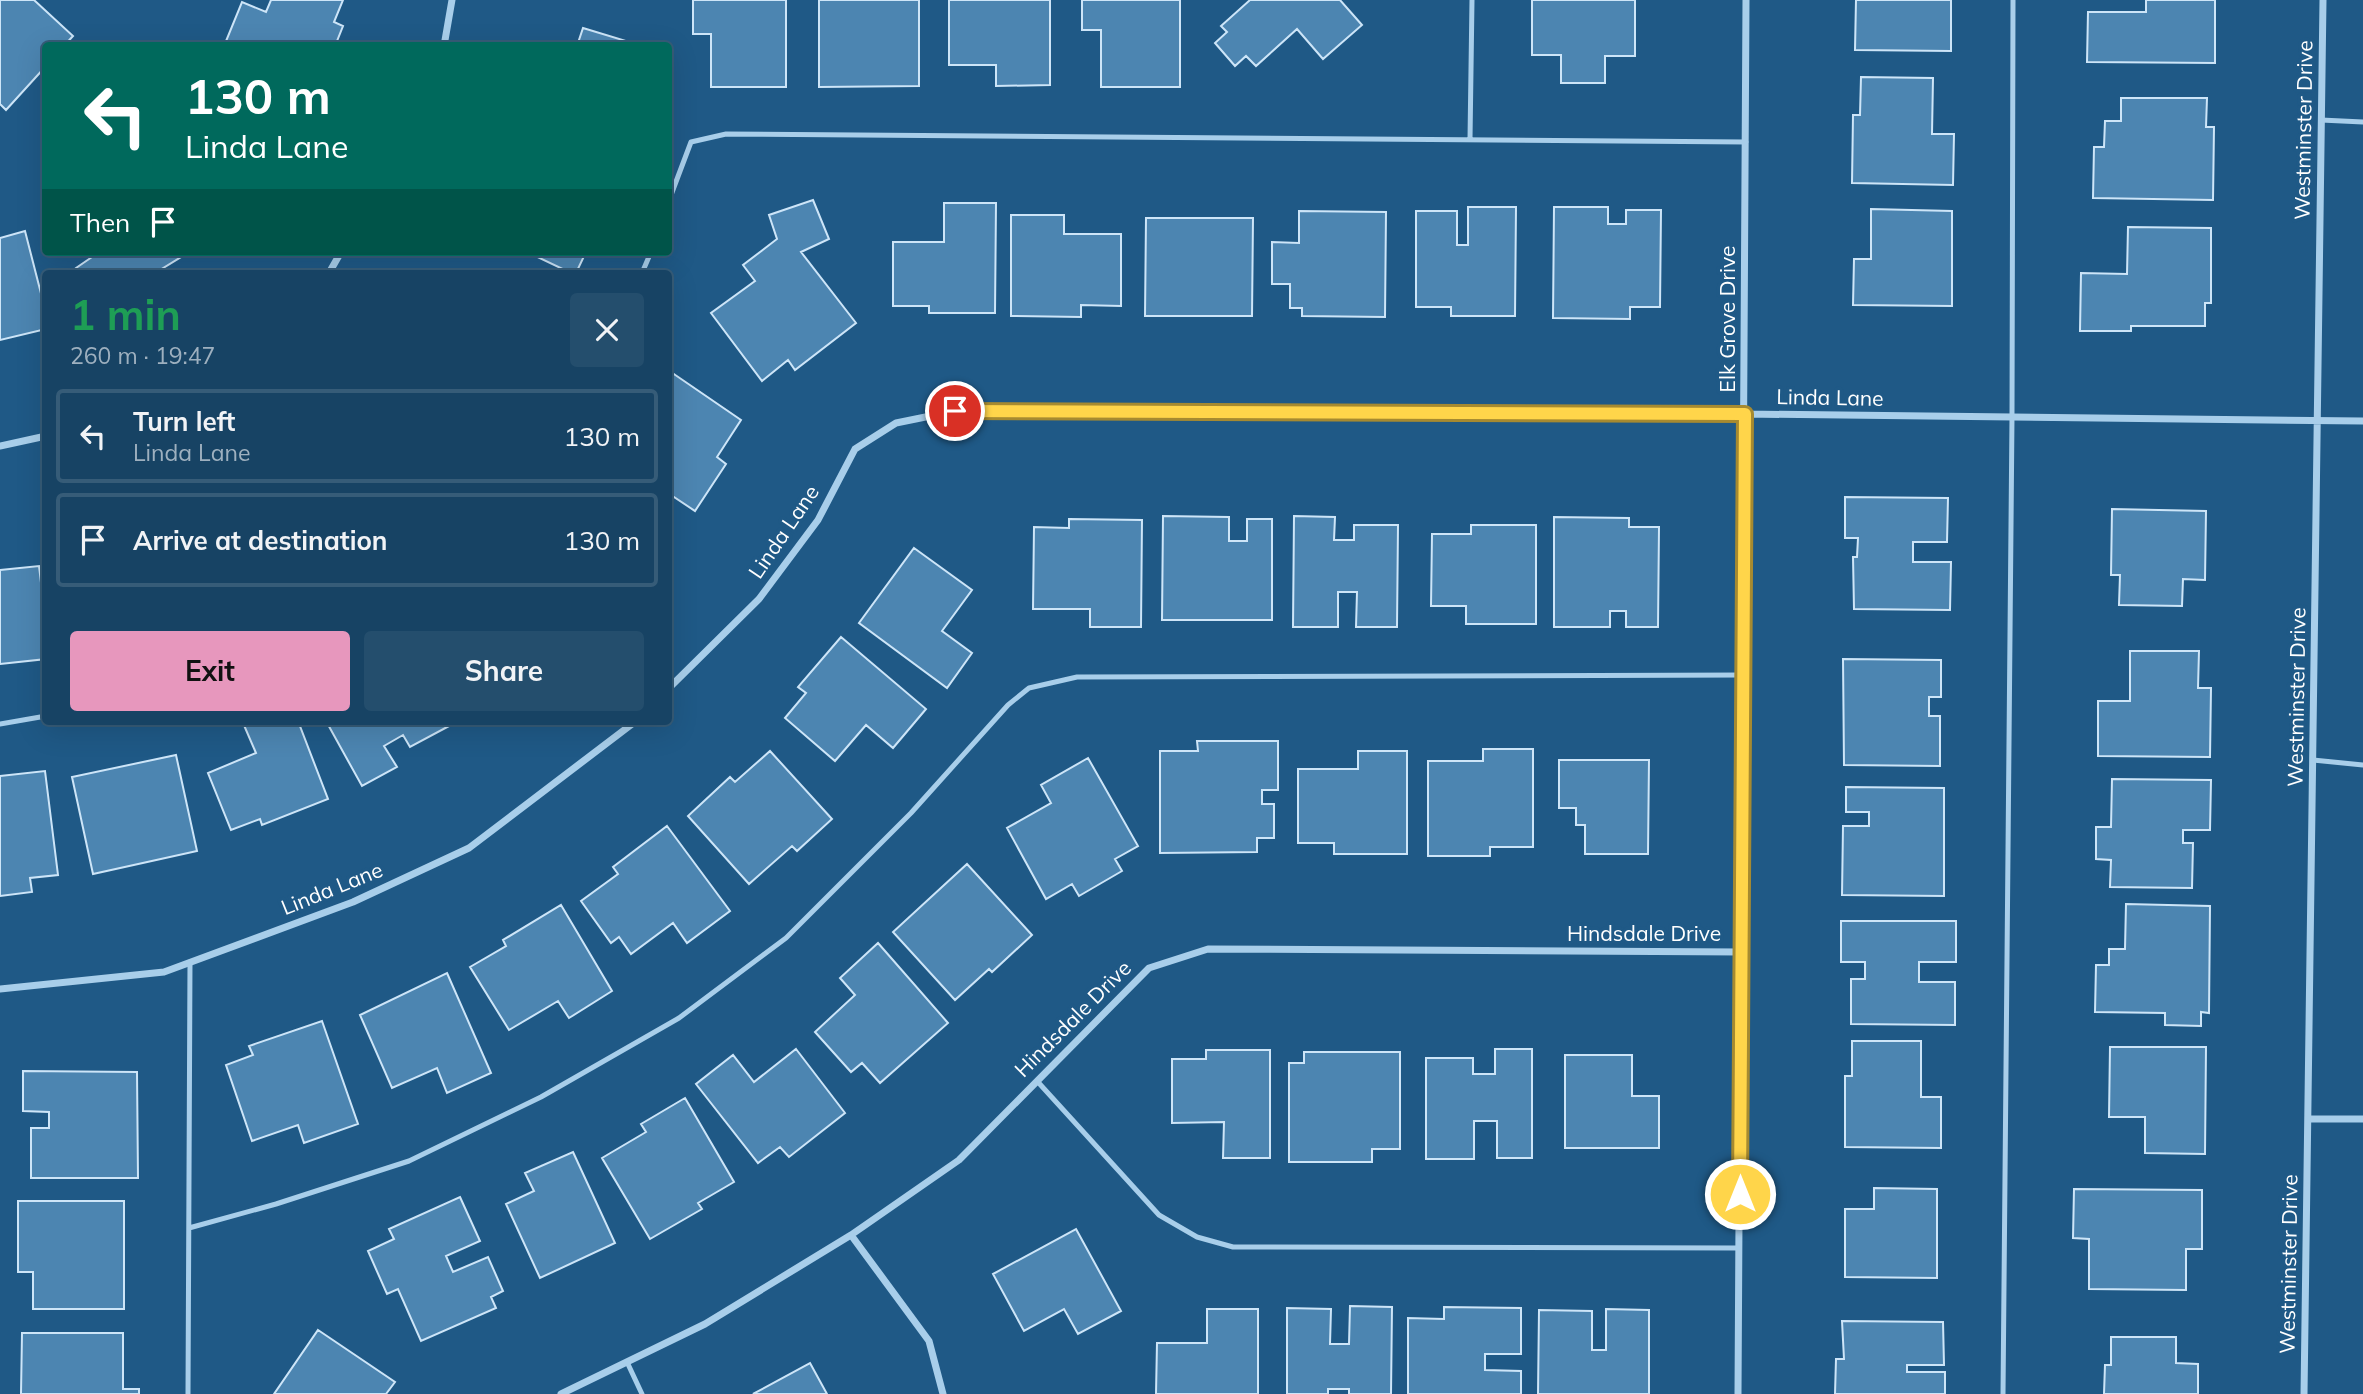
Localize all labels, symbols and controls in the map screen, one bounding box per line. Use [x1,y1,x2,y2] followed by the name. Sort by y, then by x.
[2288,40,2318,220] street label: Westminster Drive
[185,65,331,126] text: 130 m
[70,70,161,161] icon: left
[185,126,348,166] text: Linda Lane
[144,203,182,241] icon: arrive
[70,206,130,239] text: Then
[1714,246,1740,392] street label: Elk Grove Drive
[70,288,181,341] text: 1 min
[570,293,644,367] button: close
[70,341,215,370] text: 260 m · 19:47
[925,381,985,441] pin
[1776,383,1884,411] street label: Linda Lane
[936,392,974,430] icon: arrive
[133,405,235,438] text: Turn left
[74,417,112,455] icon: left
[564,420,640,453] text: 130 m
[133,438,250,467] text: Linda Lane
[742,480,824,583] street label: Linda Lane
[74,521,112,559] icon: arrive
[133,524,388,557] text: Arrive at destination
[564,524,640,557] text: 130 m
[2281,607,2311,787] street label: Westminster Drive
[70,631,350,711] button: Exit
[364,631,644,711] button: Share
[277,856,386,920] street label: Linda Lane
[1567,920,1721,946] street label: Hindsdale Drive
[1009,955,1136,1082] street label: Hindsdale Drive
[1703,1157,1777,1231] position arrow
[2273,1174,2303,1354] street label: Westminster Drive

